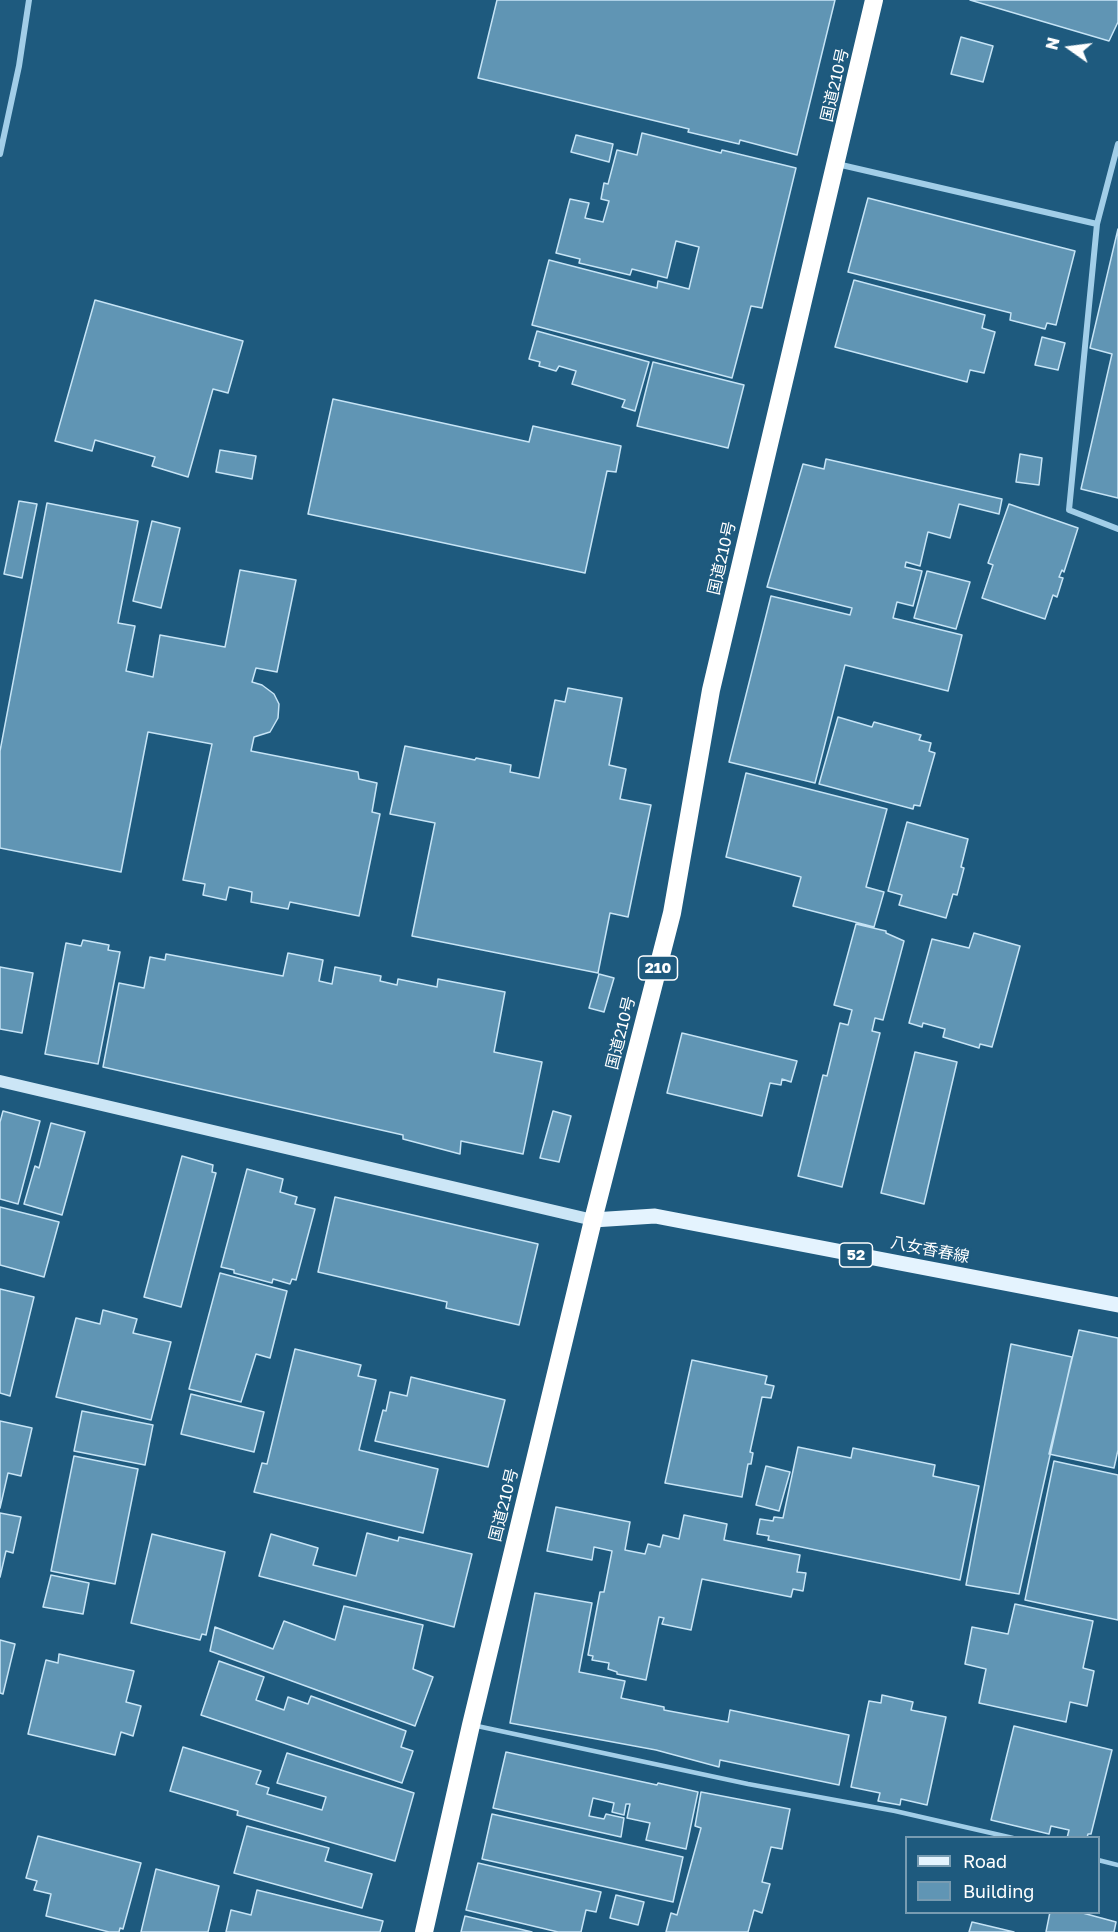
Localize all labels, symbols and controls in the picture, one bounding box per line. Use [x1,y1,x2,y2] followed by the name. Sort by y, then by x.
[1040,18,1100,78] north arrow
[1041,35,1064,52] text: N
[817,46,853,124] street label: 国道210号
[704,519,740,597] street label: 国道210号
[638,956,678,980] road number: 210
[603,994,639,1072] street label: 国道210号
[889,1233,971,1267] street label: 八女香春線
[840,1243,872,1267] road number: 52
[486,1466,522,1544] street label: 国道210号
[905,1836,1100,1914] legend
[963,1850,1007,1872] text: Road
[963,1880,1034,1902] text: Building

